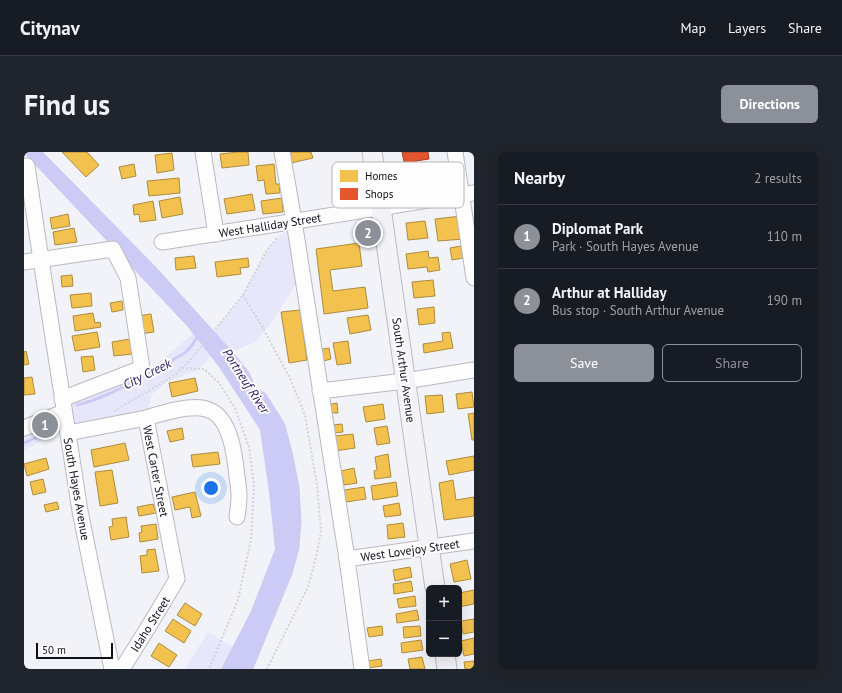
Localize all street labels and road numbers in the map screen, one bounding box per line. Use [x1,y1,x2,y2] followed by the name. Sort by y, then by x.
[218,209,322,241] street label: West Halliday Street
[389,317,419,423] street label: South Arthur Avenue
[140,424,172,518] street label: West Carter Street
[61,436,93,542] street label: South Hayes Avenue
[359,536,461,564] street label: West Lovejoy Street
[127,593,173,655] street label: Idaho Street

